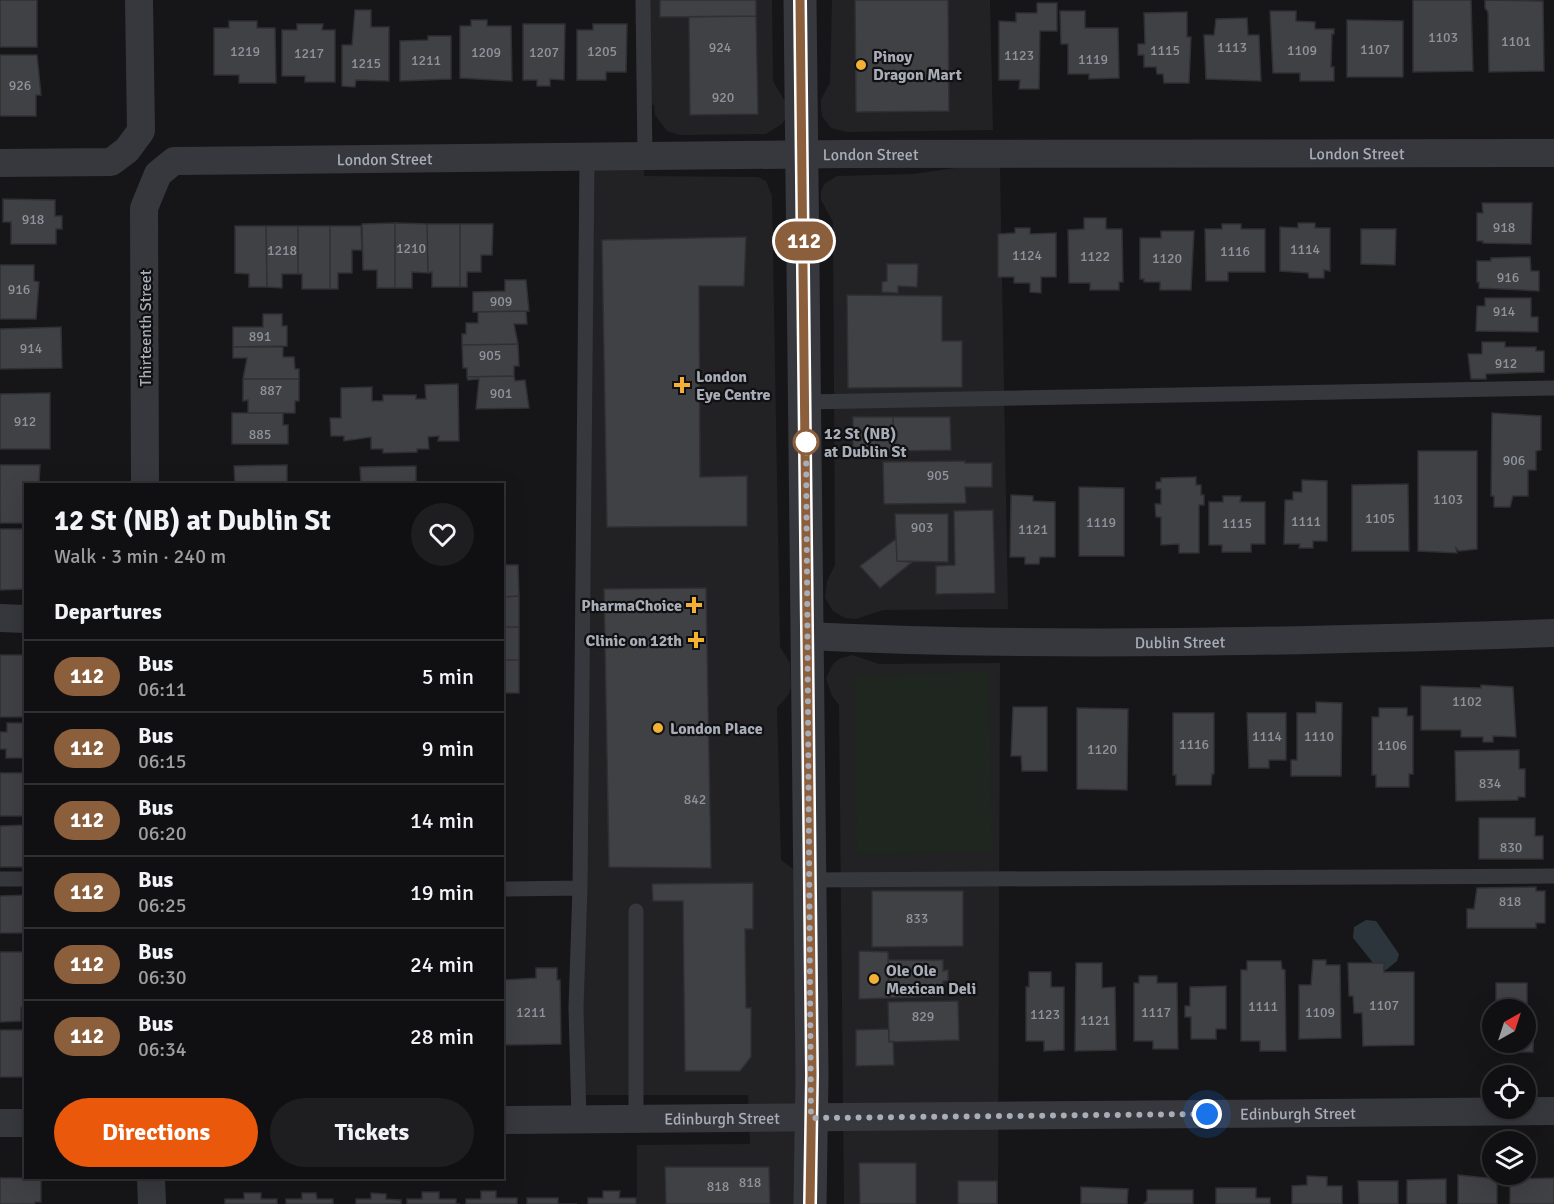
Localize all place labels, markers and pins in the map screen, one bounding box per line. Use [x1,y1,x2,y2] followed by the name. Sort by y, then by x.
[873,47,962,85] place label: Pinoy Dragon Mart
[854,58,868,72] marker: Pinoy Dragon Mart
[696,367,771,405] place label: London Eye Centre
[673,376,691,394] marker: London Eye Centre
[824,424,906,462] place label: 12 St (NB) at Dublin St
[793,429,819,455] marker: 12 St (NB) at Dublin St
[581,596,682,616] place label: PharmaChoice
[687,598,701,612] marker: PharmaChoice
[585,631,682,651] place label: Clinic on 12th
[687,631,705,649] marker: Clinic on 12th
[670,719,763,739] place label: London Place
[651,721,665,735] marker: London Place
[886,961,976,999] place label: Ole Ole Mexican Deli
[867,972,881,986] marker: Ole Ole Mexican Deli

